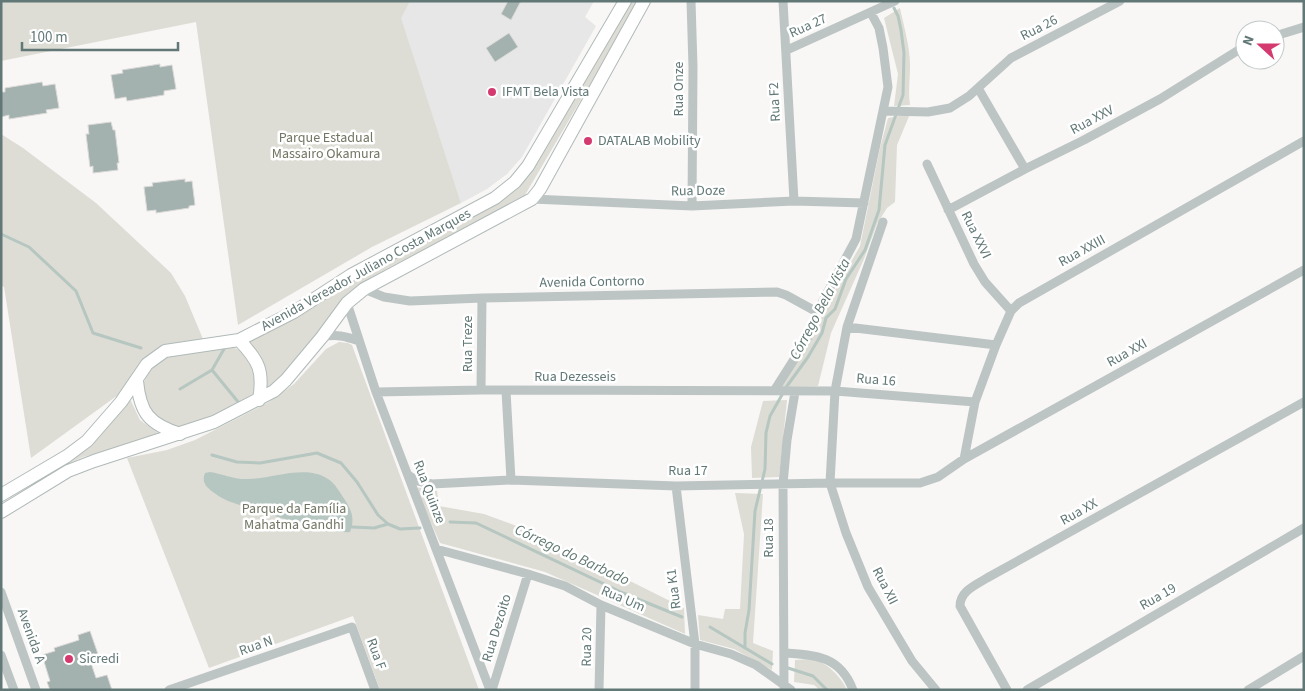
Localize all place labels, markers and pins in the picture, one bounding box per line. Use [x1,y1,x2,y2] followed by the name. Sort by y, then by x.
[502,82,589,102] place label: IFMT Bela Vista
[486,86,498,98] marker: IFMT Bela Vista
[598,131,701,151] place label: DATALAB Mobility
[582,135,594,147] marker: DATALAB Mobility
[79,649,119,669] place label: Sicredi
[63,653,75,665] marker: Sicredi

